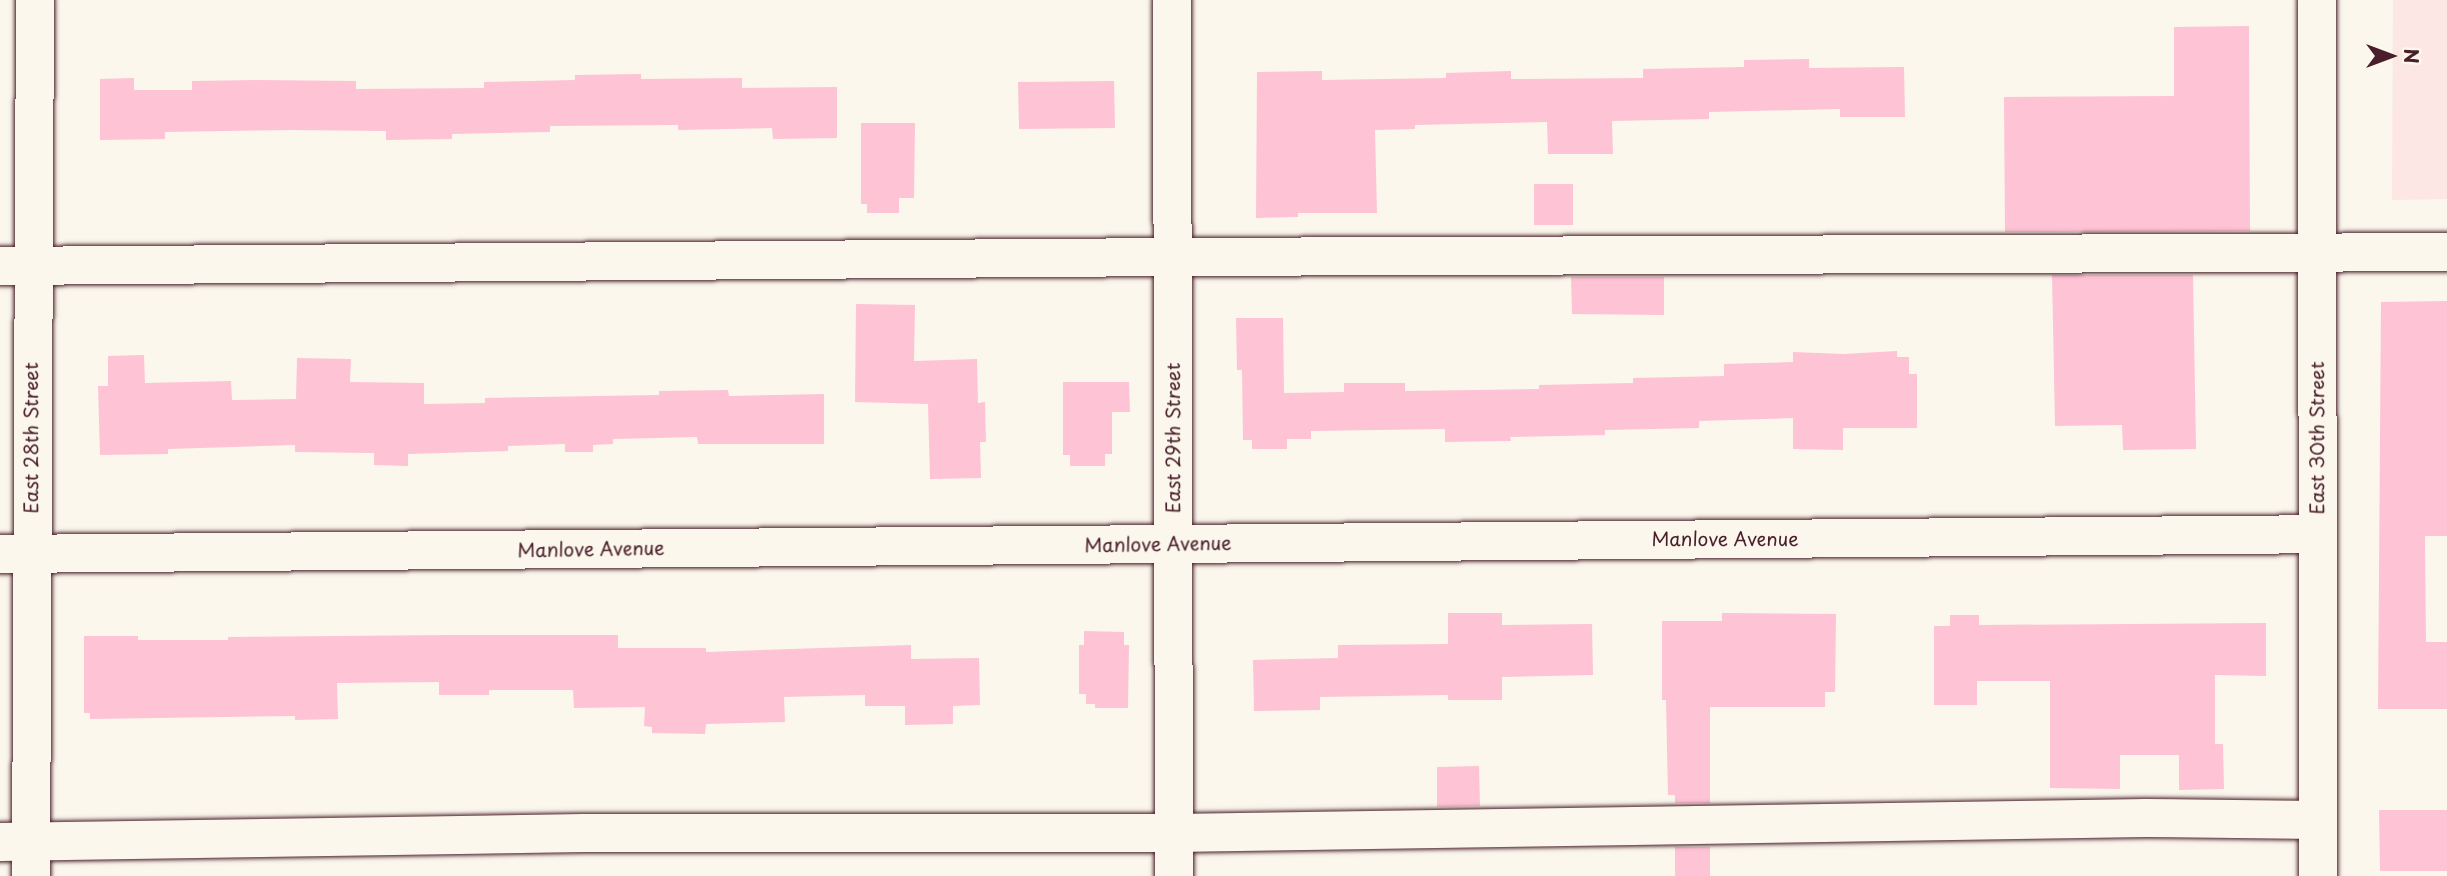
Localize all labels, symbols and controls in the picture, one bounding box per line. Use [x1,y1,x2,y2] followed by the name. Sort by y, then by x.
[2356,21,2426,91] north arrow
[2398,48,2426,64] text: N
[2306,361,2328,515] street label: East 30th Street
[20,362,42,514] street label: East 28th Street
[1162,363,1184,513] street label: East 29th Street
[1651,528,1799,550] street label: Manlove Avenue
[1084,531,1232,557] street label: Manlove Avenue
[517,536,665,562] street label: Manlove Avenue

